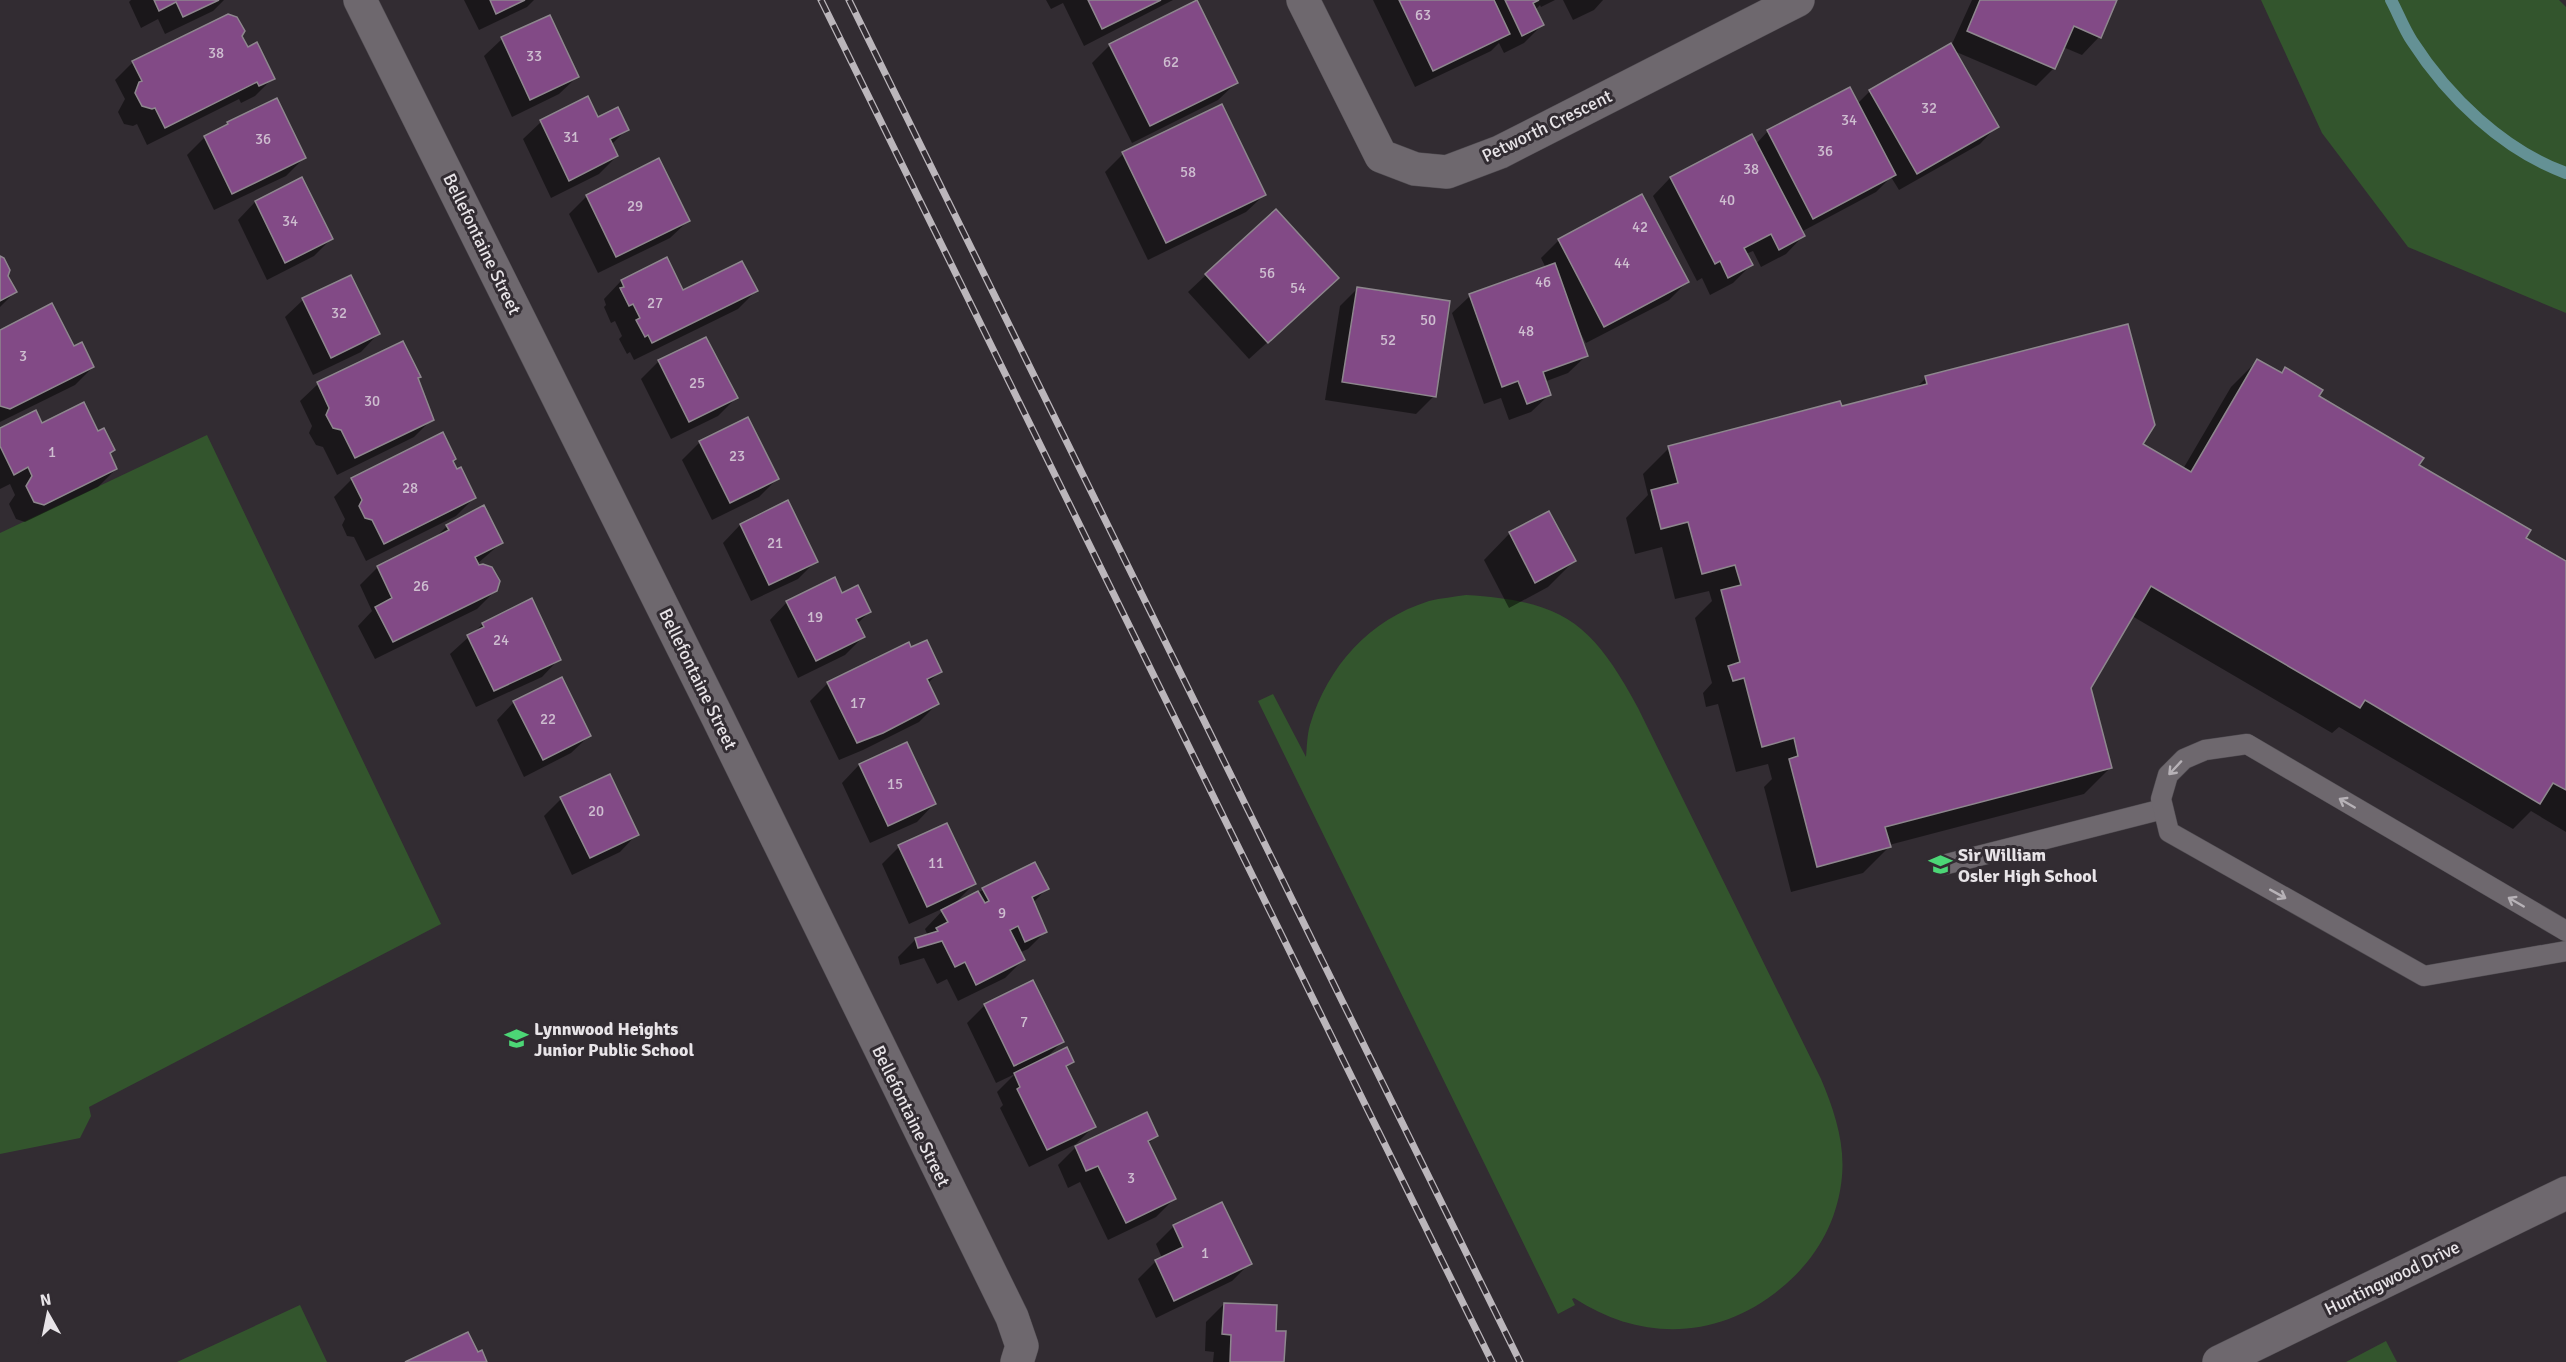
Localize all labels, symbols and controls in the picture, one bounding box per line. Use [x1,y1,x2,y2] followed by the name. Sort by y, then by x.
[1415,6,1431,24] house number: 63
[208,44,224,62] house number: 38
[526,47,542,65] house number: 33
[1163,53,1179,71] house number: 62
[1478,85,1616,167] street label: Petworth Crescent
[1921,99,1937,117] house number: 32
[1841,111,1857,129] house number: 34
[563,128,579,146] house number: 31
[255,130,271,148] house number: 36
[1817,142,1833,160] house number: 36
[1743,160,1759,178] house number: 38
[1180,163,1196,181] house number: 58
[438,170,526,318] street label: Bellefontaine Street
[1719,191,1735,209] house number: 40
[627,197,643,215] house number: 29
[282,212,298,230] house number: 34
[1632,218,1648,236] house number: 42
[1614,254,1630,272] house number: 44
[1259,264,1275,282] house number: 56
[1535,273,1551,291] house number: 46
[1290,279,1306,297] house number: 54
[647,294,663,312] house number: 27
[331,304,347,322] house number: 32
[1420,311,1436,329] house number: 50
[1518,322,1534,340] house number: 48
[1380,331,1396,349] house number: 52
[19,347,27,365] house number: 3
[689,374,705,392] house number: 25
[364,392,380,410] house number: 30
[48,443,56,461] house number: 1
[729,447,745,465] house number: 23
[402,479,418,497] house number: 28
[767,534,783,552] house number: 21
[413,577,429,595] house number: 26
[654,605,742,753] street label: Bellefontaine Street
[807,608,823,626] house number: 19
[493,631,509,649] house number: 24
[850,694,866,712] house number: 17
[540,710,556,728] house number: 22
[2168,761,2182,776] one-way arrow
[887,775,903,793] house number: 15
[2339,796,2356,808] one-way arrow
[588,802,604,820] house number: 20
[1958,844,2098,887] place label: Sir William Osler High School
[1927,852,1953,878] school or university icon: Sir William Osler High School
[928,854,944,872] house number: 11
[2269,889,2287,900] one-way arrow
[2507,895,2524,907] one-way arrow
[998,904,1006,922] house number: 9
[1020,1013,1028,1031] house number: 7
[534,1018,694,1061] place label: Lynnwood Heights Junior Public School
[503,1026,529,1052] school or university icon: Lynnwood Heights Junior Public School
[867,1042,955,1190] street label: Bellefontaine Street
[1127,1169,1135,1187] house number: 3
[2321,1236,2463,1320] street label: Huntingwood Drive
[1201,1244,1209,1262] house number: 1
[18,1284,78,1344] north arrow
[39,1289,53,1311] text: N

